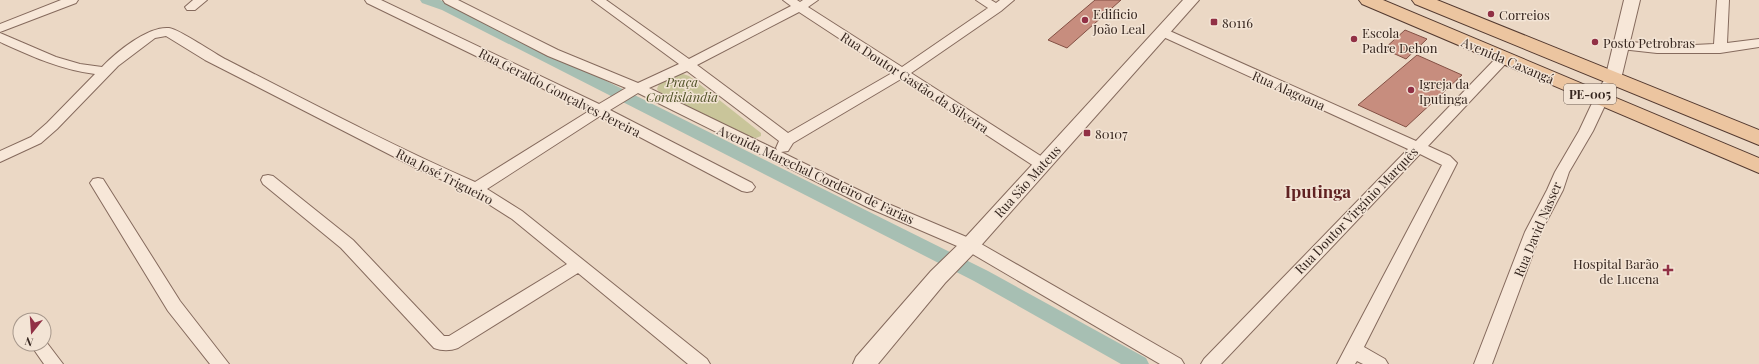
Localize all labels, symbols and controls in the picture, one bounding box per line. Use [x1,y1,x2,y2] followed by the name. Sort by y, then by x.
[1092,5,1146,37] place label: Edificio João Leal
[1499,6,1550,23] place label: Correios
[1486,9,1496,19] marker: Correios
[1222,14,1253,31] place label: 80116
[1080,15,1090,25] marker: Edificio João Leal
[1209,17,1219,27] marker: 80116
[1362,24,1438,56] place label: Escola Padre Dehon
[838,28,993,137] street label: Rua Doutor Gastão da Silveira
[1458,32,1557,87] street label: Avenida Caxangá
[1349,34,1359,44] marker: Escola Padre Dehon
[1603,34,1695,51] place label: Posto Petrobras
[1590,37,1600,47] marker: Posto Petrobras
[476,44,644,141] street label: Rua Geraldo Gonçalves Pereira
[1250,66,1329,114] street label: Rua Alagoana
[646,73,718,105] park label: Praça Cordislândia
[1419,75,1470,107] place label: Igreja da Iputinga
[1564,84,1616,104] road number: PE-005
[1406,85,1416,95] marker: Igreja da Iputinga
[714,120,917,227] street label: Avenida Marechal Cordeiro de Farias
[1095,125,1128,142] place label: 80107
[1082,128,1092,138] marker: 80107
[990,141,1064,221] street label: Rua São Mateus
[1291,143,1421,277] street label: Rua Doutor Virgínio Marquês
[393,144,497,208] street label: Rua José Trigueiro
[1509,179,1565,279] street label: Rua David Nasser
[1285,180,1351,202] district label: Iputinga
[1573,255,1660,287] place label: Hospital Barão de Lucena
[1662,264,1674,276] marker: Hospital Barão de Lucena
[12,312,52,352] north arrow
[23,334,35,350] text: N

